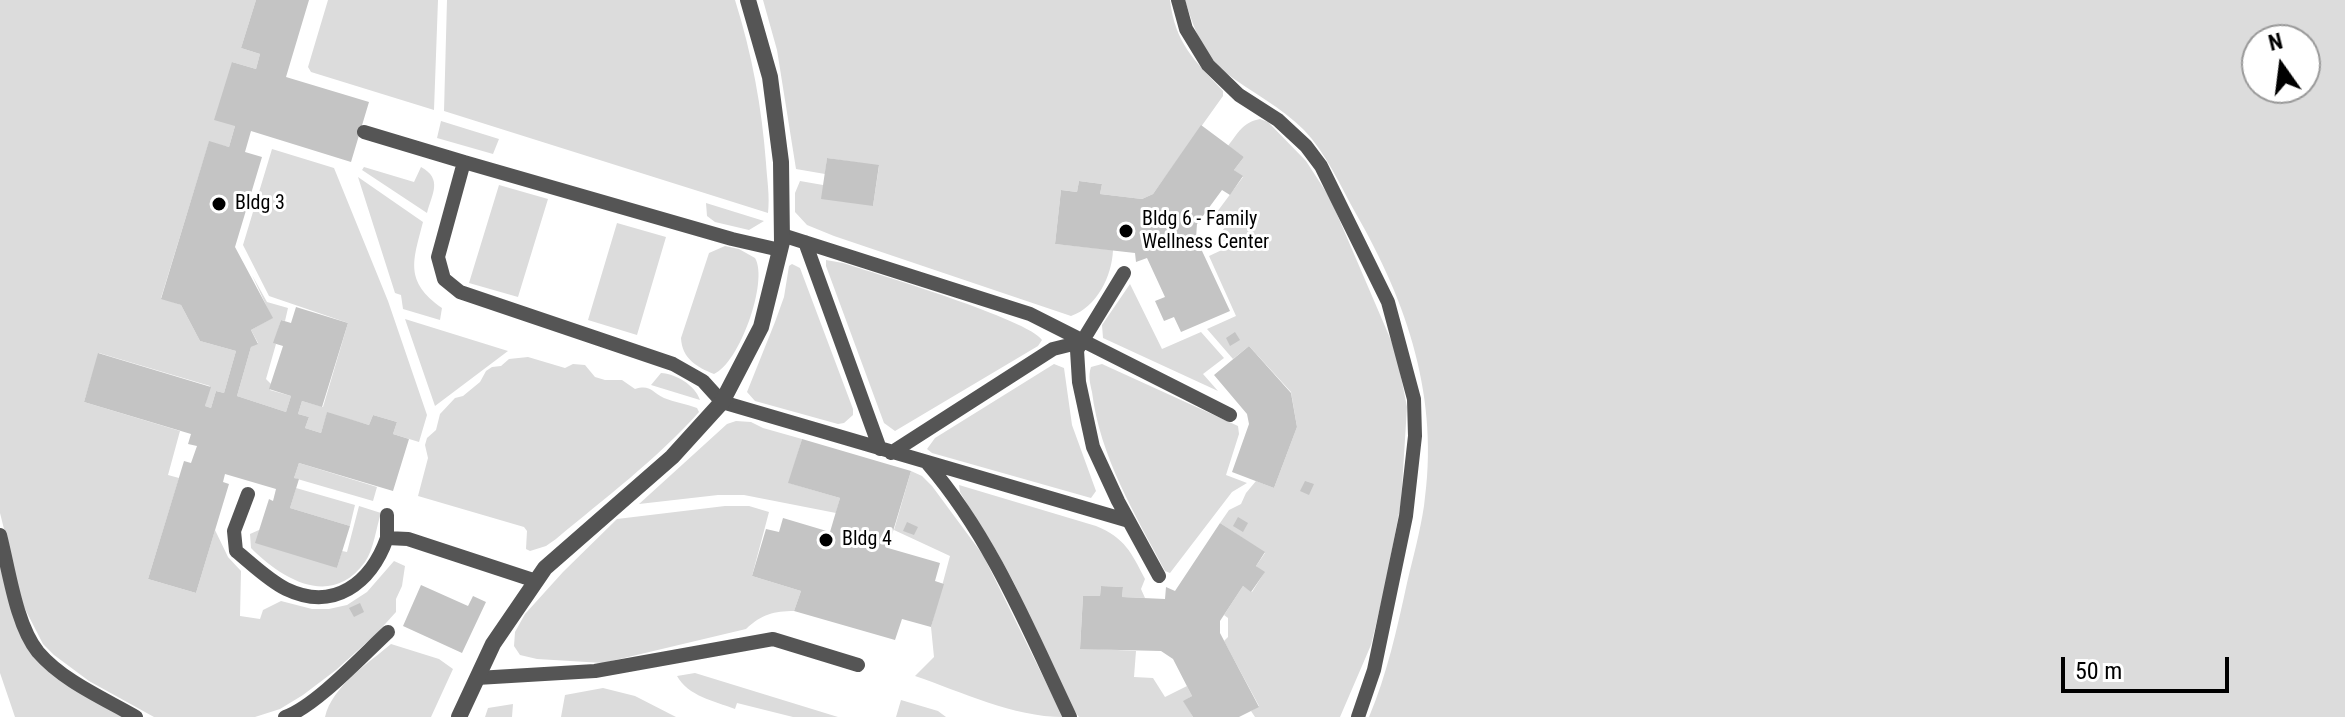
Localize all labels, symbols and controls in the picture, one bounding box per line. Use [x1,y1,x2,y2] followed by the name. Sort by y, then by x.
[2241,24,2321,104] north arrow
[2266,28,2285,56] text: N
[235,192,285,216] place label: Bldg 3
[210,195,228,213] marker: Bldg 3
[1142,208,1269,255] place label: Bldg 6 - Family Wellness Center
[1117,222,1135,240] marker: Bldg 6 - Family Wellness Center
[842,528,892,552] place label: Bldg 4
[817,531,835,549] marker: Bldg 4
[2065,641,2233,691] scale bar
[2075,657,2122,685] text: 50 m

